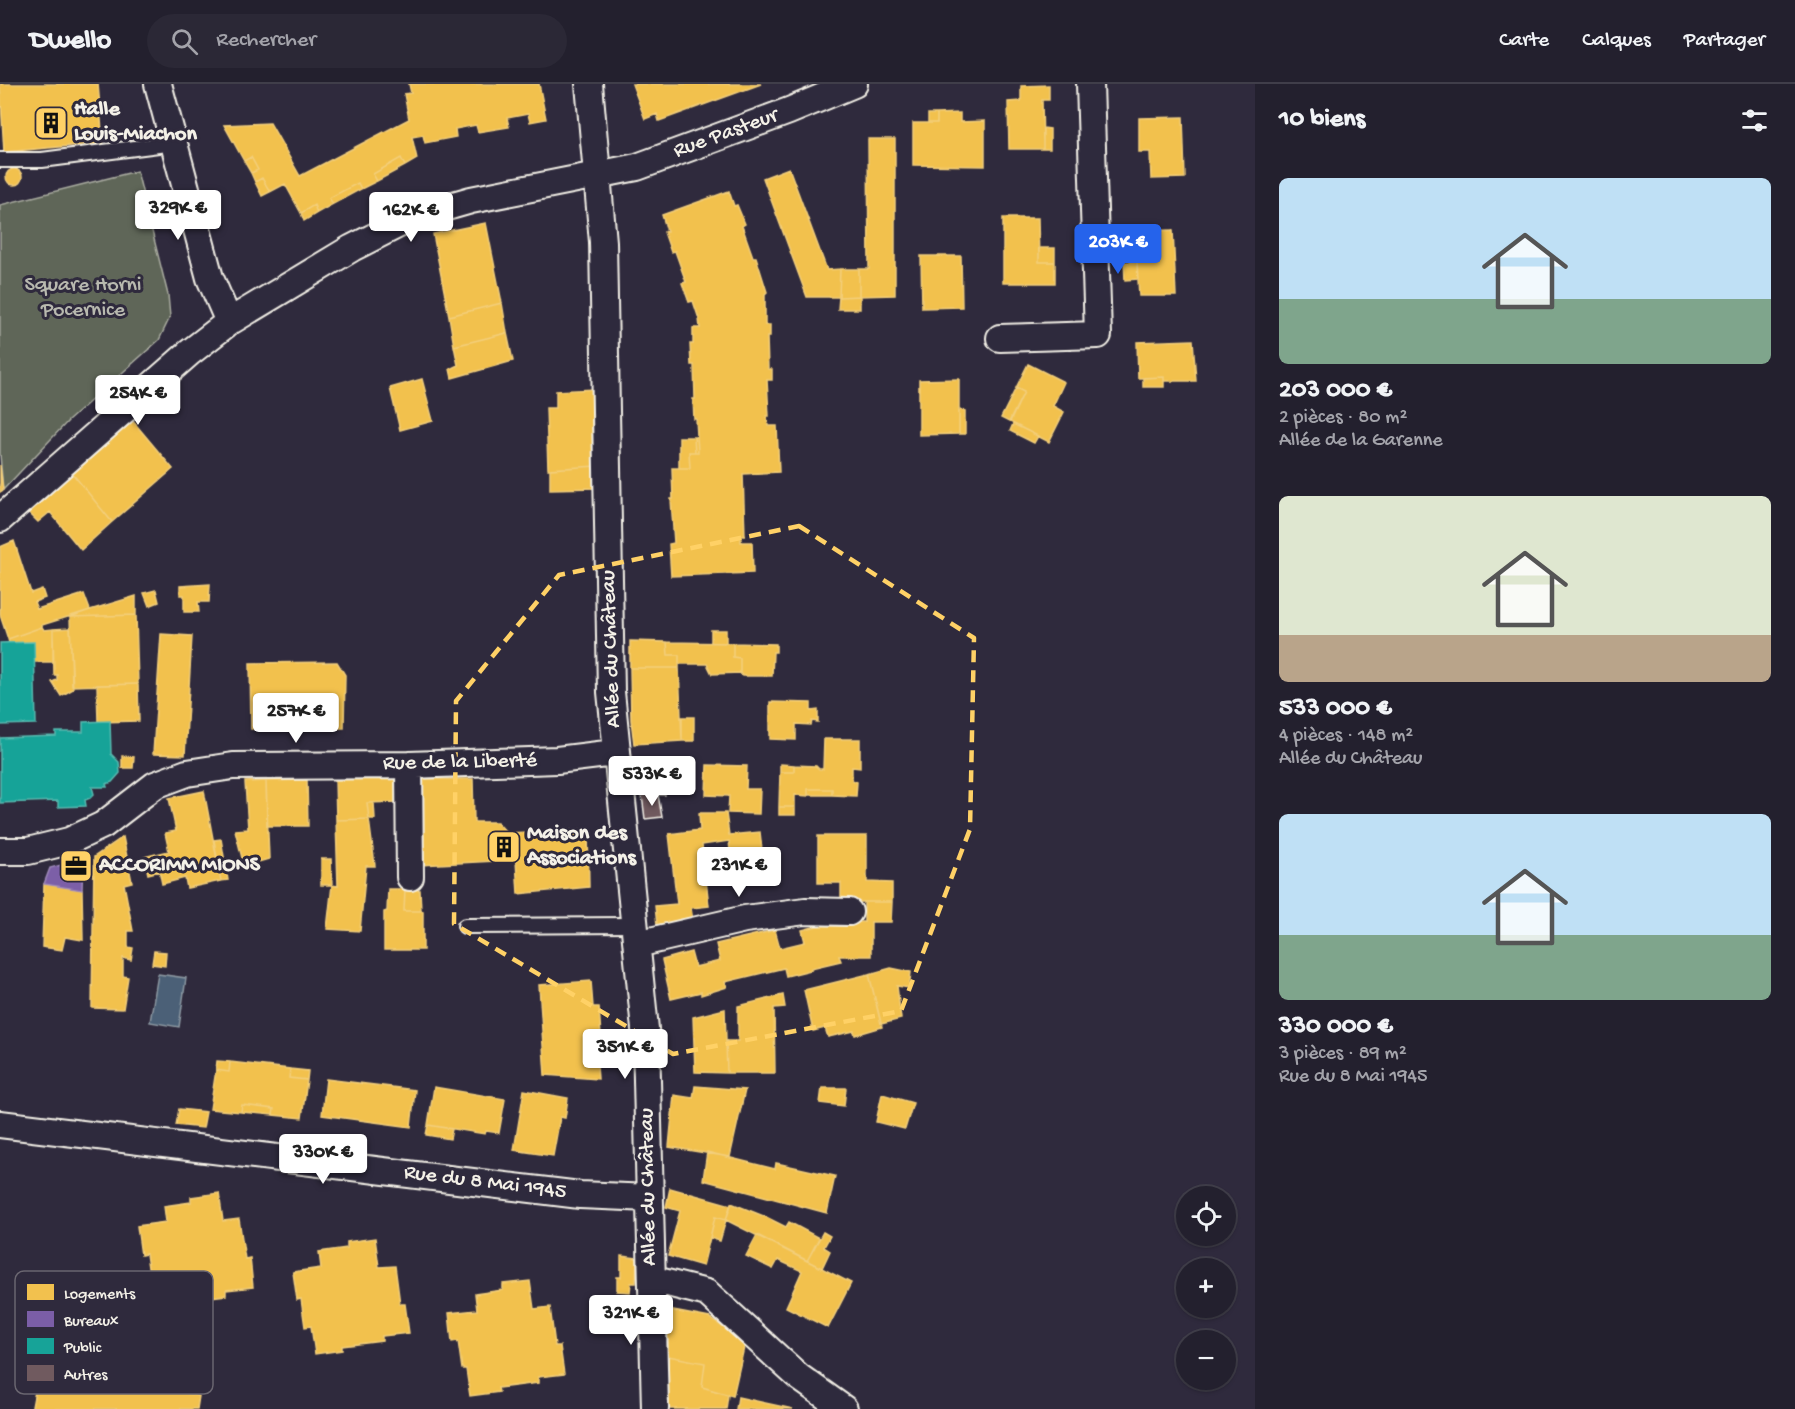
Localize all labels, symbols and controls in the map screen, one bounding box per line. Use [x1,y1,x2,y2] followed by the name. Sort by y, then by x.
[147,14,567,68] search box
[30,25,111,58] text: Dwello
[168,25,201,58] icon: search
[216,28,316,54] text: Rechercher
[1499,29,1549,54] text: Carte
[1582,29,1651,54] text: Calques
[1684,29,1765,54] text: Partager
[74,97,198,148] place label: Halle Louis-Miachon
[670,102,784,165] street label: Rue Pasteur
[1738,104,1771,137] icon: filters
[33,105,69,141] building icon: Halle Louis-Miachon
[1279,105,1365,136] text: 10 biens
[129,190,227,241] pin: 329K €
[362,192,460,243] pin: 162K €
[149,198,207,221] text: 329K €
[383,200,439,223] text: 162K €
[1471,217,1579,325] icon: home
[1069,224,1167,275] pin: 203K €
[1088,232,1148,255] text: 203K €
[24,273,142,324] park label: Square Horni Pocernice
[89,375,187,426] pin: 254K €
[1279,376,1392,407] text: 203 000 €
[109,383,167,406] text: 254K €
[1279,407,1407,430] text: 2 pièces · 80 m²
[1279,430,1442,453] text: Allée de la Garenne
[1471,535,1579,643] icon: home
[596,570,628,728] street label: Allée du Château
[247,693,345,744] pin: 257K €
[1279,694,1392,725] text: 533 000 €
[267,701,325,724] text: 257K €
[1279,725,1413,748] text: 4 pièces · 148 m²
[1279,748,1423,771] text: Allée du Château
[383,749,538,777] street label: Rue de la Liberté
[603,756,701,807] pin: 533K €
[623,764,681,787] text: 533K €
[526,821,638,872] place label: Maison des Associations
[486,829,522,865] building icon: Maison des Associations
[690,847,788,898] pin: 231K €
[58,848,94,884] office icon: ACCORIMM MIONS
[98,853,261,879] place label: ACCORIMM MIONS
[1471,853,1579,961] icon: home
[711,855,767,878] text: 231K €
[1279,1012,1393,1043] text: 330 000 €
[576,1029,674,1080] pin: 351K €
[597,1037,653,1060] text: 351K €
[1279,1043,1407,1066] text: 3 pièces · 89 m²
[1279,1066,1428,1089] text: Rue du 8 Mai 1945
[635,1108,663,1266] street label: Allée du Château
[274,1134,372,1185] pin: 330K €
[293,1142,353,1165] text: 330K €
[402,1160,568,1206] street label: Rue du 8 Mai 1945
[1176,1186,1236,1390] map controls
[1176,1186,1236,1246] button: locate
[1176,1258,1236,1318] button: +
[15,1271,213,1394] legend
[64,1286,136,1305] text: Logements
[582,1295,680,1346] pin: 321K €
[603,1303,659,1326] text: 321K €
[63,1313,119,1332] text: Bureaux
[1176,1330,1236,1390] button: −
[63,1340,102,1359] text: Public
[64,1367,108,1386] text: Autres

